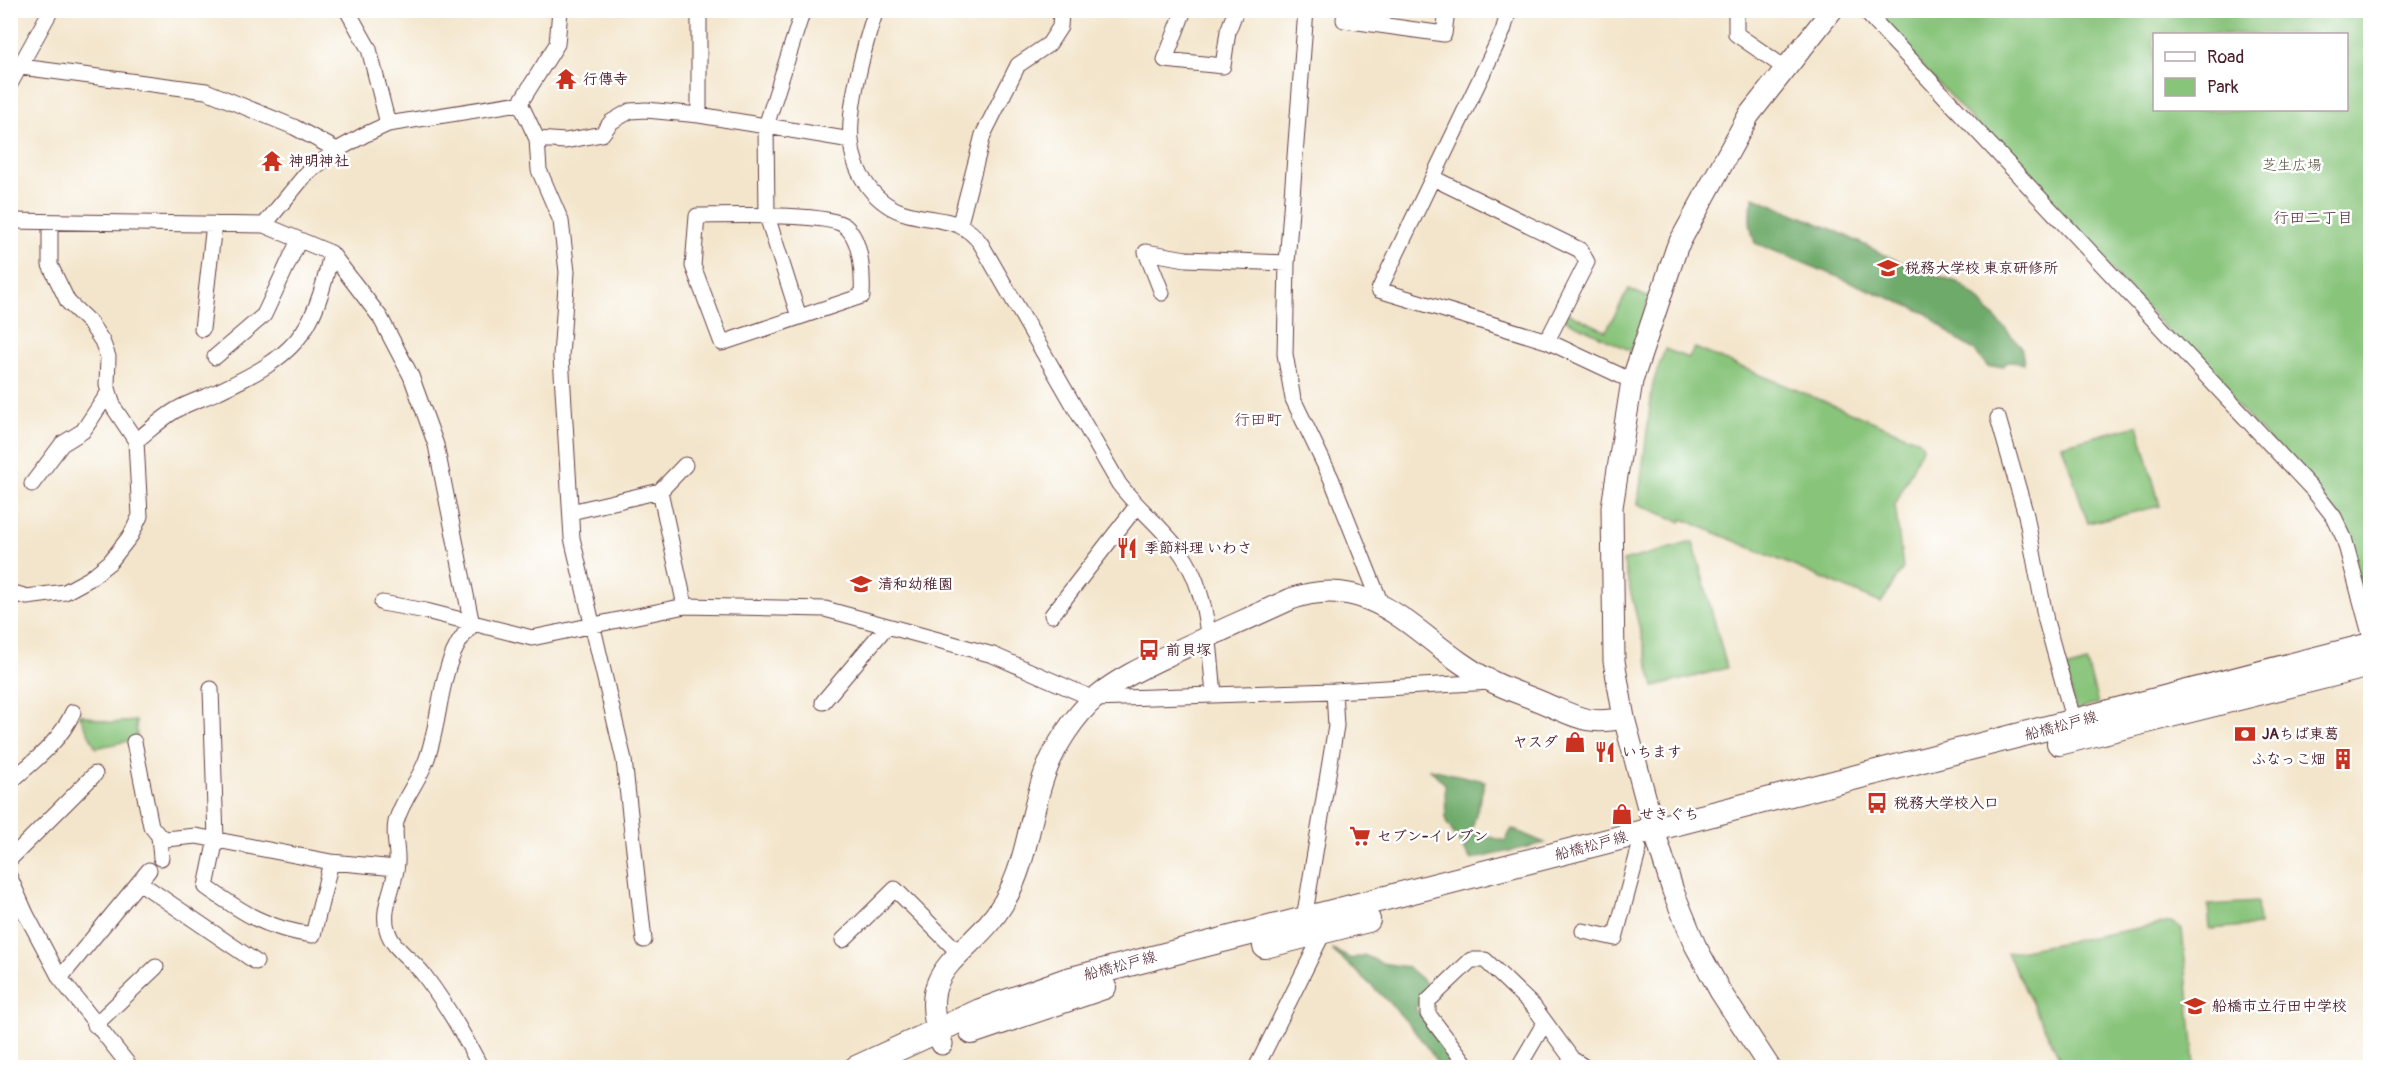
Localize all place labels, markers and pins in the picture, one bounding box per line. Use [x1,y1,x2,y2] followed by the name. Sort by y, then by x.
[554,67,578,91] temple icon: 行傳寺
[583,70,628,89] place label: 行傳寺
[260,149,284,173] temple icon: 神明神社
[289,152,349,171] place label: 神明神社
[1876,256,1900,280] school or university icon: 税務大学校 東京研修所
[1905,259,2058,278] place label: 税務大学校 東京研修所
[1115,536,1139,560] restaurant icon: 季節料理 いわさ
[1144,539,1252,558] place label: 季節料理 いわさ
[849,572,873,596] school or university icon: 清和幼稚園
[878,575,953,594] place label: 清和幼稚園
[1137,638,1161,662] bus stop icon: 前貝塚
[1166,641,1211,660] place label: 前貝塚
[2233,722,2257,746] bank icon: JAちば東葛
[2262,725,2339,744] place label: JAちば東葛
[1563,730,1587,754] shop icon: ヤスダ
[1513,733,1558,752] place label: ヤスダ
[1593,740,1617,764] restaurant icon: いちます
[1622,743,1682,762] place label: いちます
[2331,747,2355,771] building icon: ふなっこ畑
[2251,750,2326,769] place label: ふなっこ畑
[1865,791,1889,815] bus stop icon: 税務大学校入口
[1894,794,1999,813] place label: 税務大学校入口
[1610,802,1634,826] shop icon: せきぐち
[1639,805,1699,824] place label: せきぐち
[1348,824,1372,848] supermarket icon: セブン-イレブン
[1377,827,1488,846] place label: セブン-イレブン
[2183,994,2207,1018] school or university icon: 船橋市立行田中学校
[2212,997,2347,1016] place label: 船橋市立行田中学校

